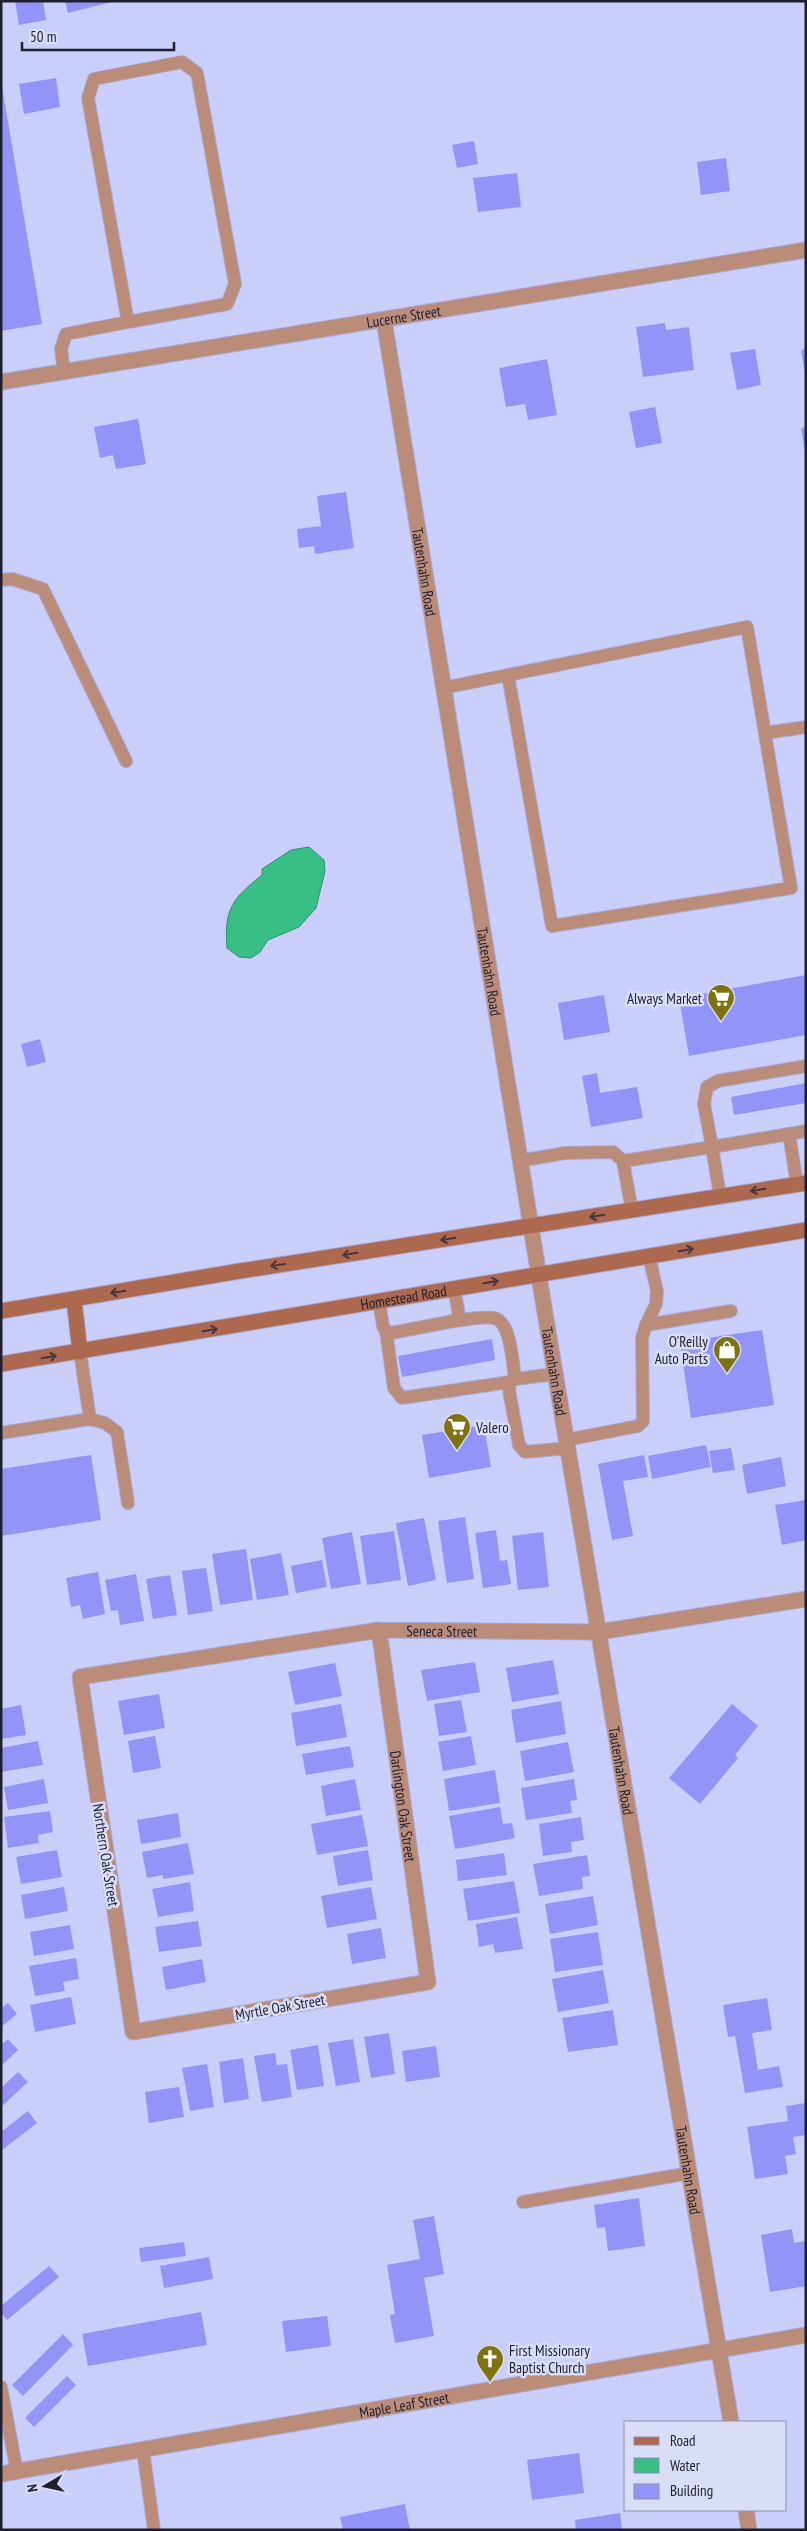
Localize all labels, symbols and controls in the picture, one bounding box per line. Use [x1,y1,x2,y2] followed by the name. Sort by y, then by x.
[22,20,175,52] scale bar
[30,27,56,46] text: 50 m
[365,301,442,331] street label: Lucerne Street
[408,526,441,617] street label: Tautenhahn Road
[473,926,506,1017] street label: Tautenhahn Road
[706,983,736,1022] supermarket icon: Always Market
[627,989,702,1008] place label: Always Market
[750,1186,766,1196] one-way arrow
[590,1212,606,1222] one-way arrow
[440,1235,456,1245] one-way arrow
[677,1244,693,1254] one-way arrow
[342,1250,358,1260] one-way arrow
[271,1260,287,1270] one-way arrow
[482,1276,498,1286] one-way arrow
[359,1280,448,1314] street label: Homestead Road
[111,1288,127,1298] one-way arrow
[201,1324,217,1334] one-way arrow
[538,1326,572,1417] street label: Tautenhahn Road
[655,1332,708,1368] place label: O'Reilly Auto Parts
[712,1335,742,1374] shop icon: O'Reilly Auto Parts
[41,1351,57,1361] one-way arrow
[442,1412,472,1451] supermarket icon: Valero
[475,1418,509,1437] place label: Valero
[406,1621,477,1640] street label: Seneca Street
[605,1725,639,1816] street label: Tautenhahn Road
[386,1749,421,1863] street label: Darlington Oak Street
[89,1802,123,1908] street label: Northern Oak Street
[234,1990,326,2024] street label: Myrtle Oak Street
[672,2124,706,2216] street label: Tautenhahn Road
[509,2341,590,2377] place label: First Missionary Baptist Church
[475,2344,505,2383] church icon: First Missionary Baptist Church
[358,2387,450,2422] street label: Maple Leaf Street
[624,2421,787,2511] legend
[670,2431,696,2450] text: Road
[670,2456,701,2475] text: Water
[20,2461,70,2511] north arrow
[670,2481,713,2500] text: Building
[23,2483,42,2493] text: N

